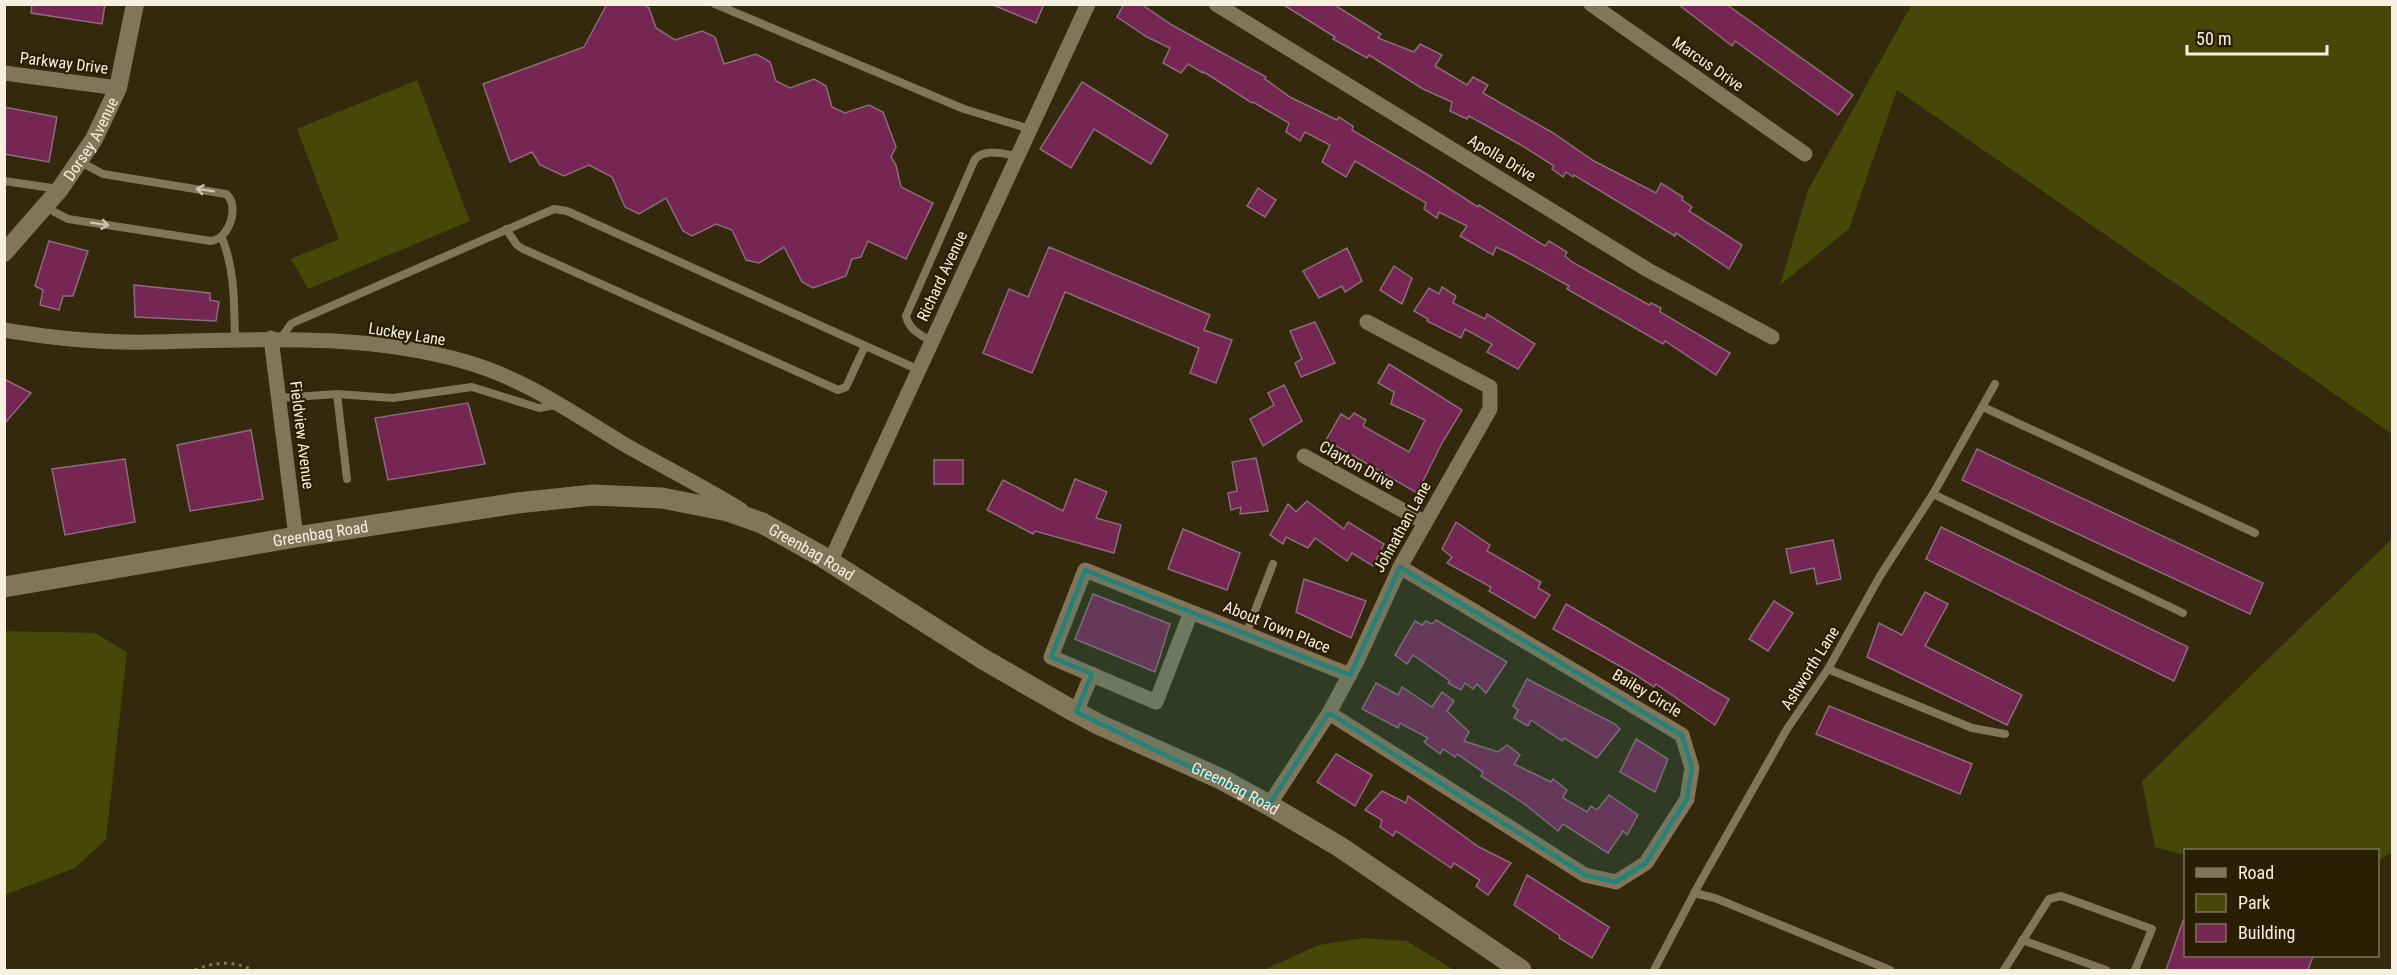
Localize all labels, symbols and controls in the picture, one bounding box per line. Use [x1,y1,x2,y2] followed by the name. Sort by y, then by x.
[2187,18,2326,56] scale bar
[2196,28,2231,49] text: 50 m
[1669,33,1747,95] street label: Marcus Drive
[19,48,109,78] street label: Parkway Drive
[59,94,122,184] street label: Dorsey Avenue
[1465,130,1539,186] street label: Apolla Drive
[196,185,215,196] one-way arrow
[89,219,109,230] one-way arrow
[913,228,971,324] street label: Richard Avenue
[367,319,447,349] street label: Luckey Lane
[286,380,318,490] street label: Fieldview Avenue
[1316,437,1398,493] street label: Clayton Drive
[1369,478,1435,576] street label: Johnathan Lane
[271,517,369,550] street label: Greenbag Road
[765,519,858,584] street label: Greenbag Road
[1221,597,1333,657] street label: About Town Place
[1777,623,1843,713] street label: Ashworth Lane
[1609,665,1685,721] street label: Bailey Circle
[1189,758,1283,818] street label: Greenbag Road
[2184,849,2379,957] legend
[2238,862,2274,883] text: Road
[2238,892,2270,913] text: Park
[2238,922,2295,943] text: Building

